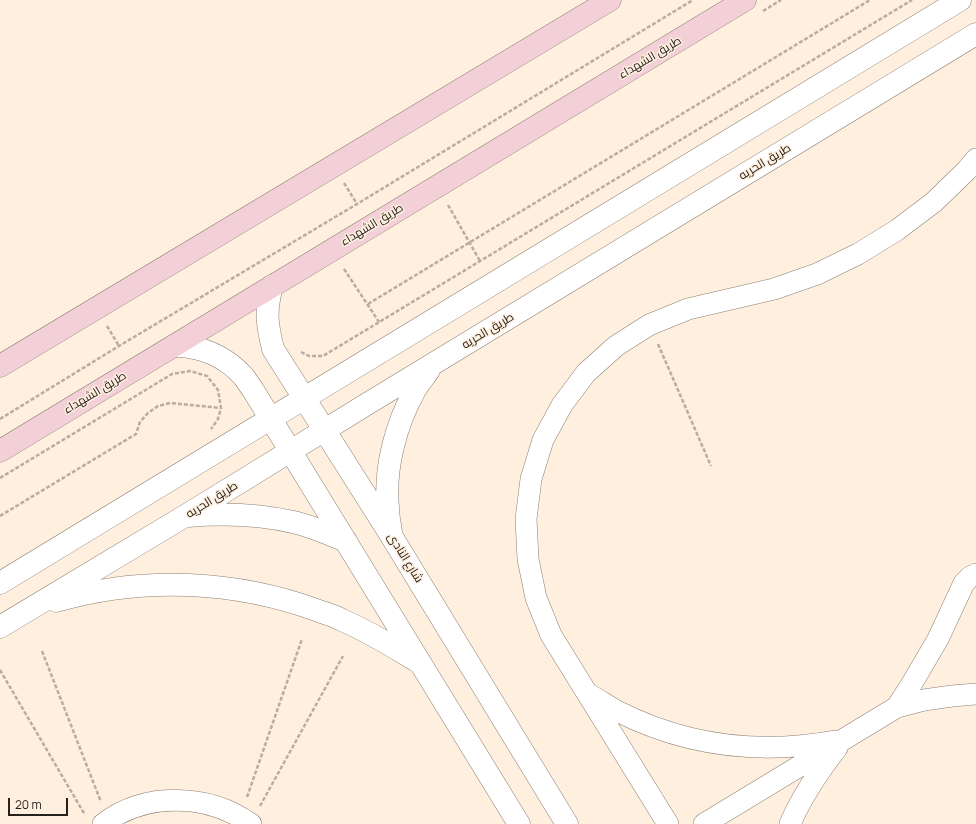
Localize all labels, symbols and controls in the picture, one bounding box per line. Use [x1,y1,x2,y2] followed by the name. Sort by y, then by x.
[616,34,684,82] street label: طريق الشهداء
[736,141,794,183] street label: طريق الحريه
[338,201,406,249] street label: طريق الشهداء
[459,310,517,352] street label: طريق الحريه
[61,369,129,417] street label: طريق الشهداء
[183,478,241,522] street label: طريق الحريه
[384,531,426,585] street label: شارع النادى
[10,790,70,816] scale bar
[15,796,42,813] text: 20 m

